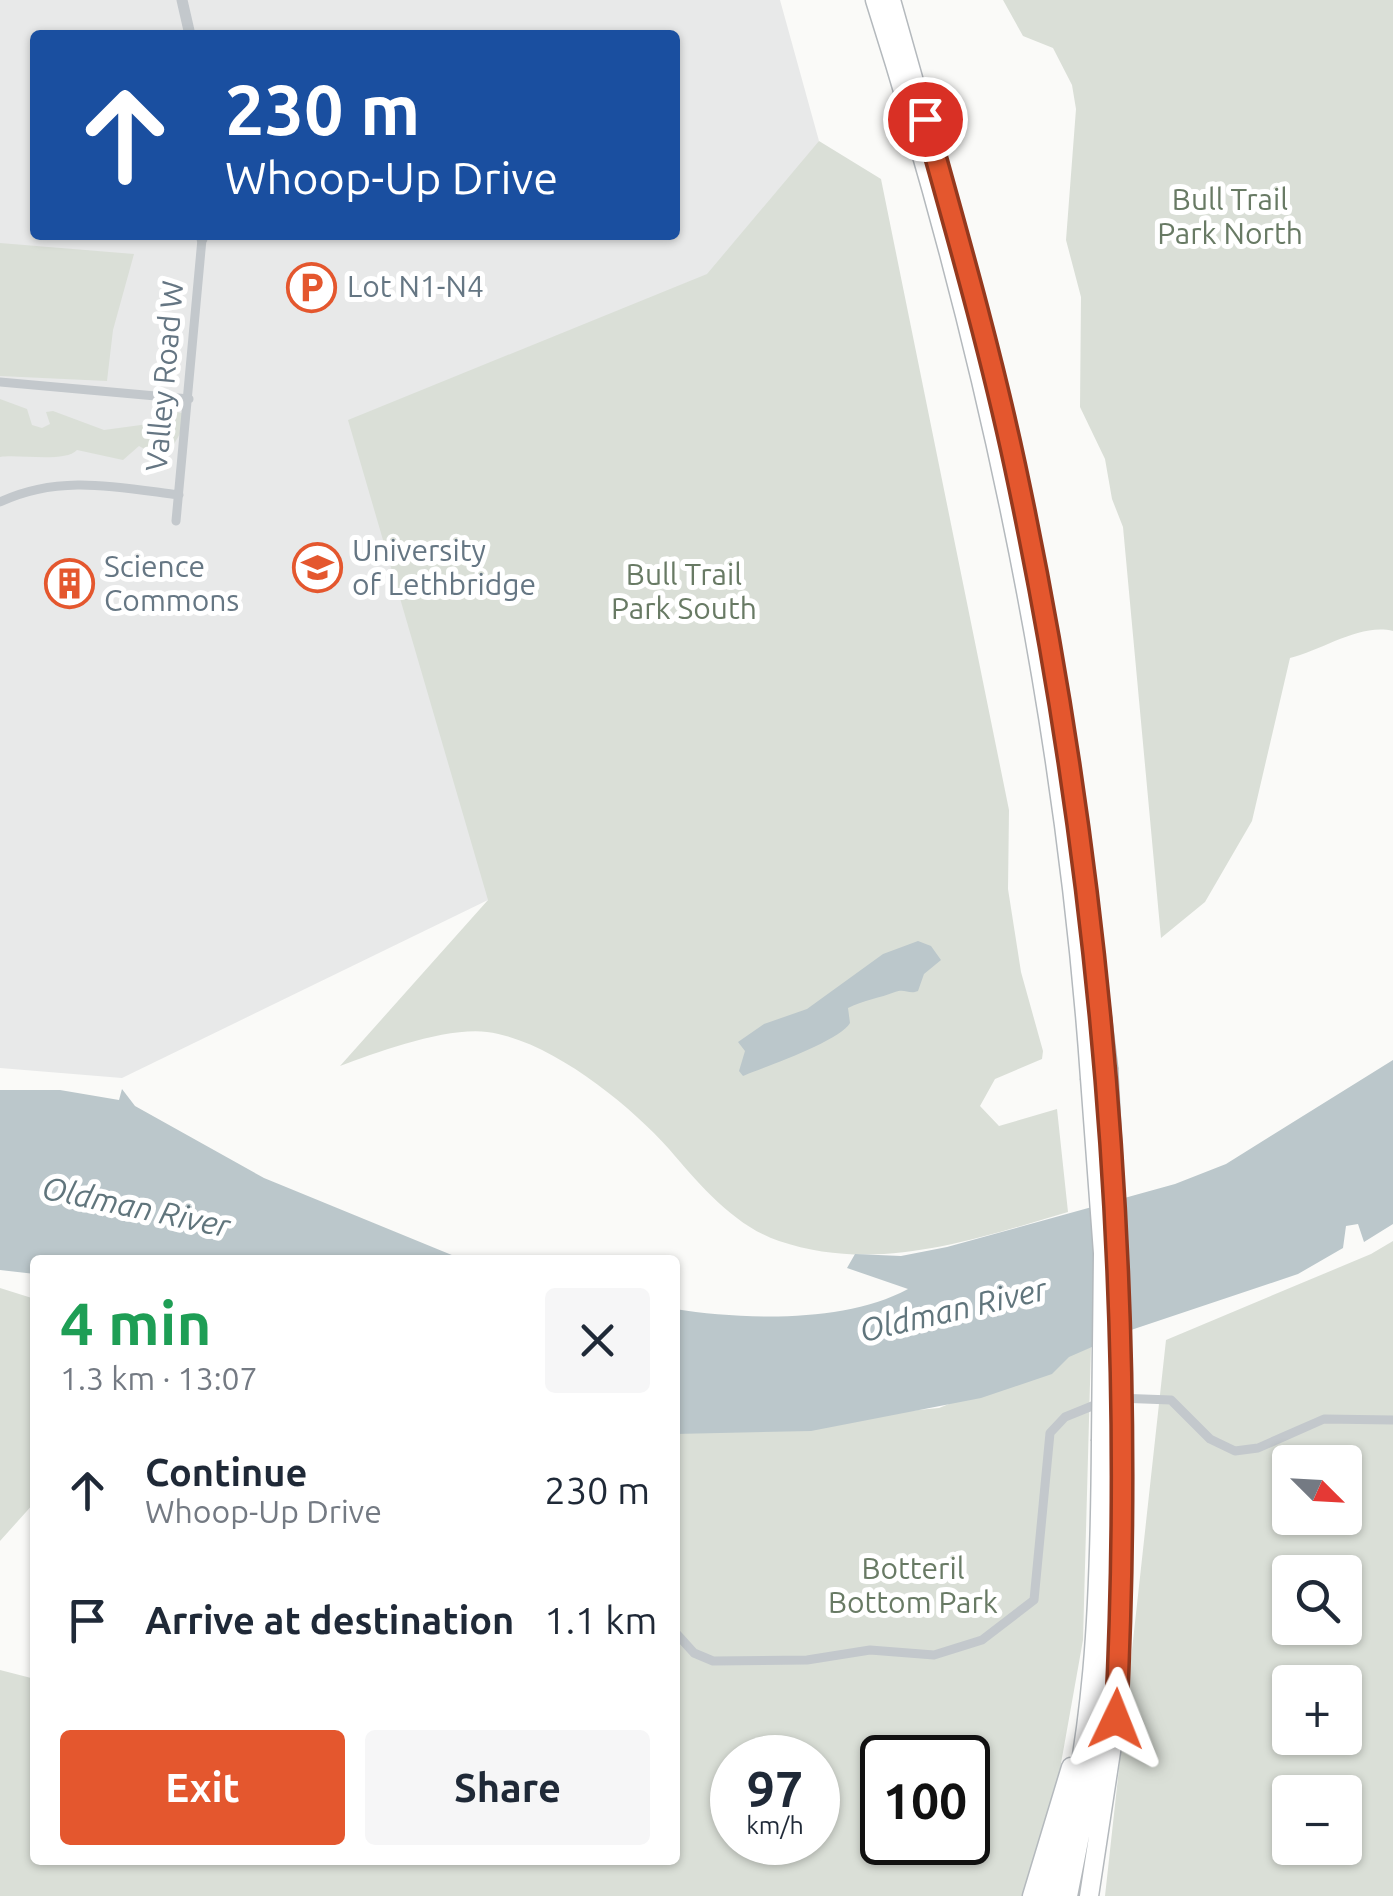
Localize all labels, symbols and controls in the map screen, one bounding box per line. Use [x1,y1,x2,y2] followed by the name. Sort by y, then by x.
[60,70,190,200] icon: ahead
[225,70,420,148] text: 230 m
[883,77,968,162] pin
[898,92,953,147] icon: arrive
[225,152,558,203] text: Whoop-Up Drive
[1157,182,1303,250] park label: Bull Trail Park North
[286,261,338,313] parking icon: Lot N1-N4
[347,269,484,303] place label: Lot N1-N4
[139,279,189,473] street label: Valley Road W
[352,533,536,601] place label: University of Lethbridge
[291,542,343,594] school or university icon: University of Lethbridge
[104,549,239,617] place label: Science Commons
[611,557,757,625] park label: Bull Trail Park South
[43,558,95,610] building icon: Science Commons
[39,1169,234,1244] water label: Oldman River
[856,1270,1051,1348] water label: Oldman River
[545,1288,650,1393] button: close
[60,1289,212,1356] text: 4 min
[60,1360,258,1396] text: 1.3 km · 13:07
[1272,1445,1362,1535] north arrow
[1272,1445,1362,1865] map controls
[145,1451,307,1493] text: Continue
[60,1463,115,1518] icon: ahead
[544,1469,650,1511] text: 230 m
[145,1493,382,1529] text: Whoop-Up Drive
[828,1551,998,1619] park label: Botteril Bottom Park
[1272,1555,1362,1645] button: search
[60,1593,115,1648] icon: arrive
[145,1599,514,1641] text: Arrive at destination
[544,1599,657,1641] text: 1.1 km
[1272,1665,1362,1755] button: +
[1064,1667,1168,1771] position arrow
[60,1730,345,1845] button: Exit
[365,1730,650,1845] button: Share
[860,1735,990,1865] speed limit sign: 100
[747,1760,803,1816] text: 97
[1272,1775,1362,1865] button: −
[746,1811,804,1839] text: km/h

